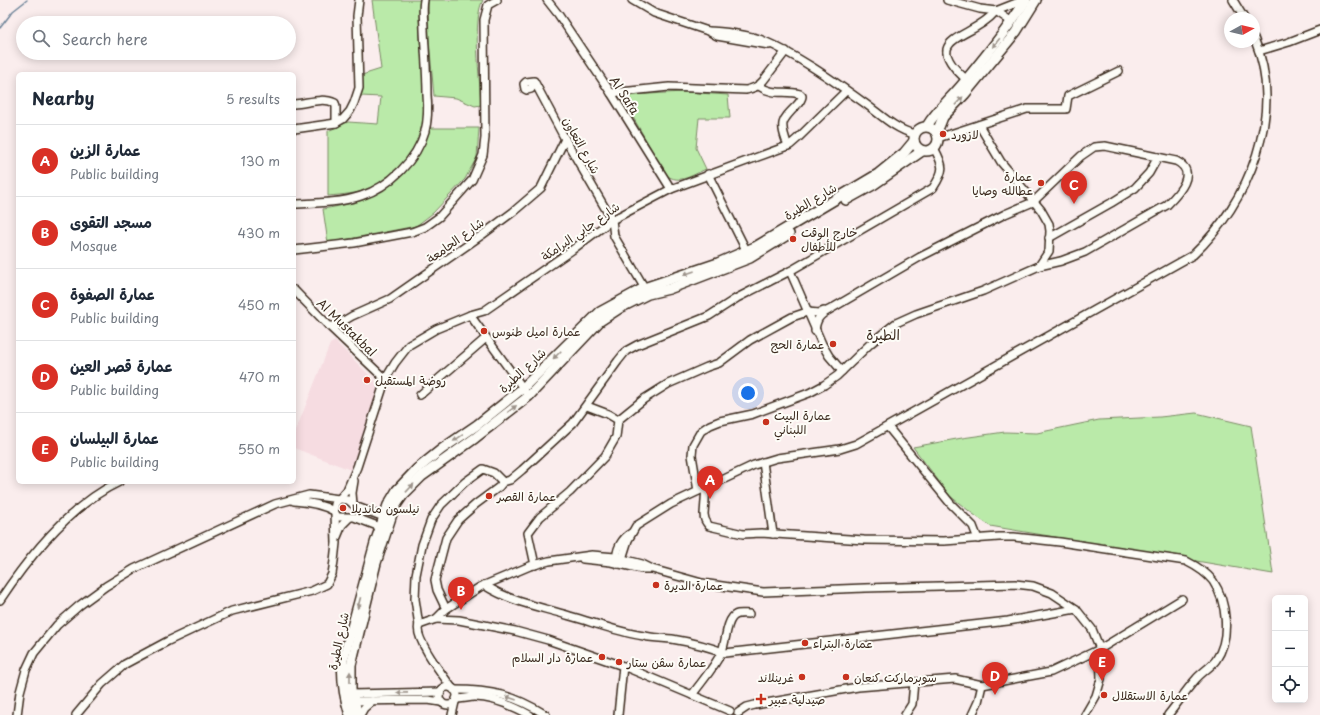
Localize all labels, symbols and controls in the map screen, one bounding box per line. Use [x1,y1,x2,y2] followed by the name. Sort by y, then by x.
[1224,12,1260,48] north arrow
[16,16,296,60] search box
[30,27,52,49] icon: search
[62,27,148,50] text: Search here
[991,38,1000,49] one-way arrow
[606,72,644,118] street label: Al Safa
[32,85,94,111] text: Nearby
[226,89,280,108] text: 5 results
[954,96,963,106] one-way arrow
[558,113,605,177] street label: شارع التعاون
[951,125,979,143] place label: لازورد
[938,129,948,139] marker: لازورد
[70,138,141,161] text: عمارة الزين
[40,151,50,170] text: A
[241,151,280,170] text: 130 m
[70,164,159,183] text: Public building
[972,167,1033,199] place label: عمارة عطالله وصايا
[1061,171,1087,204] pin: C
[780,178,840,225] street label: شارع الطيرة
[1036,178,1046,188] marker: عمارة عطالله وصايا
[537,197,625,267] street label: شارع جابي البرامكة
[70,210,152,233] text: مسجد التقوى
[423,213,488,268] street label: شارع الجامعة
[41,223,49,242] text: B
[238,223,280,242] text: 430 m
[801,223,858,255] place label: خارج الوقت للأطفال
[788,234,798,244] marker: خارج الوقت للأطفال
[70,236,117,255] text: Mosque
[682,270,694,276] one-way arrow
[70,282,156,305] text: عمارة الصفوة
[313,294,381,360] street label: Al Mustakbal
[40,295,50,314] text: C
[238,295,280,314] text: 450 m
[70,308,159,327] text: Public building
[492,322,581,340] place label: عمارة اميل طنوس
[866,324,900,345] district label: الطيرة
[479,326,489,336] marker: عمارة اميل طنوس
[771,335,825,354] place label: عمارة الحج
[828,339,838,349] marker: عمارة الحج
[494,343,550,397] street label: شارع الطيرة
[552,350,562,360] one-way arrow
[70,354,173,377] text: عمارة قصر العين
[40,367,50,386] text: D
[239,367,280,386] text: 470 m
[375,371,446,389] place label: روضة المستقبل
[362,375,372,385] marker: روضة المستقبل
[70,380,159,399] text: Public building
[738,383,758,403] your location
[507,405,518,413] one-way arrow
[774,406,832,441] place label: عمارة البيت اللبناني
[761,417,771,427] marker: عمارة البيت اللبناني
[70,426,160,449] text: عمارة البيلسان
[453,434,463,442] one-way arrow
[41,439,49,458] text: E
[238,439,280,458] text: 550 m
[70,452,159,471] text: Public building
[697,466,723,499] pin: A
[405,484,414,493] one-way arrow
[496,487,557,505] place label: عمارة القصر
[484,491,494,501] marker: عمارة القصر
[351,499,419,517] place label: نيلسون مانديلا
[338,503,348,513] marker: نيلسون مانديلا
[664,576,724,594] place label: عمارة الديرة
[448,577,474,610] pin: B
[651,580,661,590] marker: عمارة الديرة
[1272,595,1308,703] map controls
[1272,595,1308,631] button: +
[355,597,361,609] one-way arrow
[323,610,354,672] street label: شارع الطيرة
[1272,631,1308,667] button: −
[813,634,873,652] place label: عمارة البتراء
[800,638,810,648] marker: عمارة البتراء
[512,648,594,667] place label: عمارة دار السلام
[1089,648,1115,681] pin: E
[597,652,607,662] marker: عمارة دار السلام
[626,653,707,671] place label: عمارة سڤن ستار
[614,657,624,667] marker: عمارة سڤن ستار
[982,662,1008,695] pin: D
[1272,667,1308,703] button: locate
[758,668,794,686] place label: غرينلاند
[854,668,937,686] place label: سوبرماركت كنعان
[347,670,353,683] one-way arrow
[797,672,807,682] marker: غرينلاند
[841,672,851,682] marker: سوبرماركت كنعان
[1112,686,1189,704] place label: عمارة الاستقلال
[395,690,408,696] one-way arrow
[768,690,825,708] place label: صيدلية عبير
[1099,690,1109,700] marker: عمارة الاستقلال
[505,694,517,700] one-way arrow
[756,694,766,704] marker: صيدلية عبير

